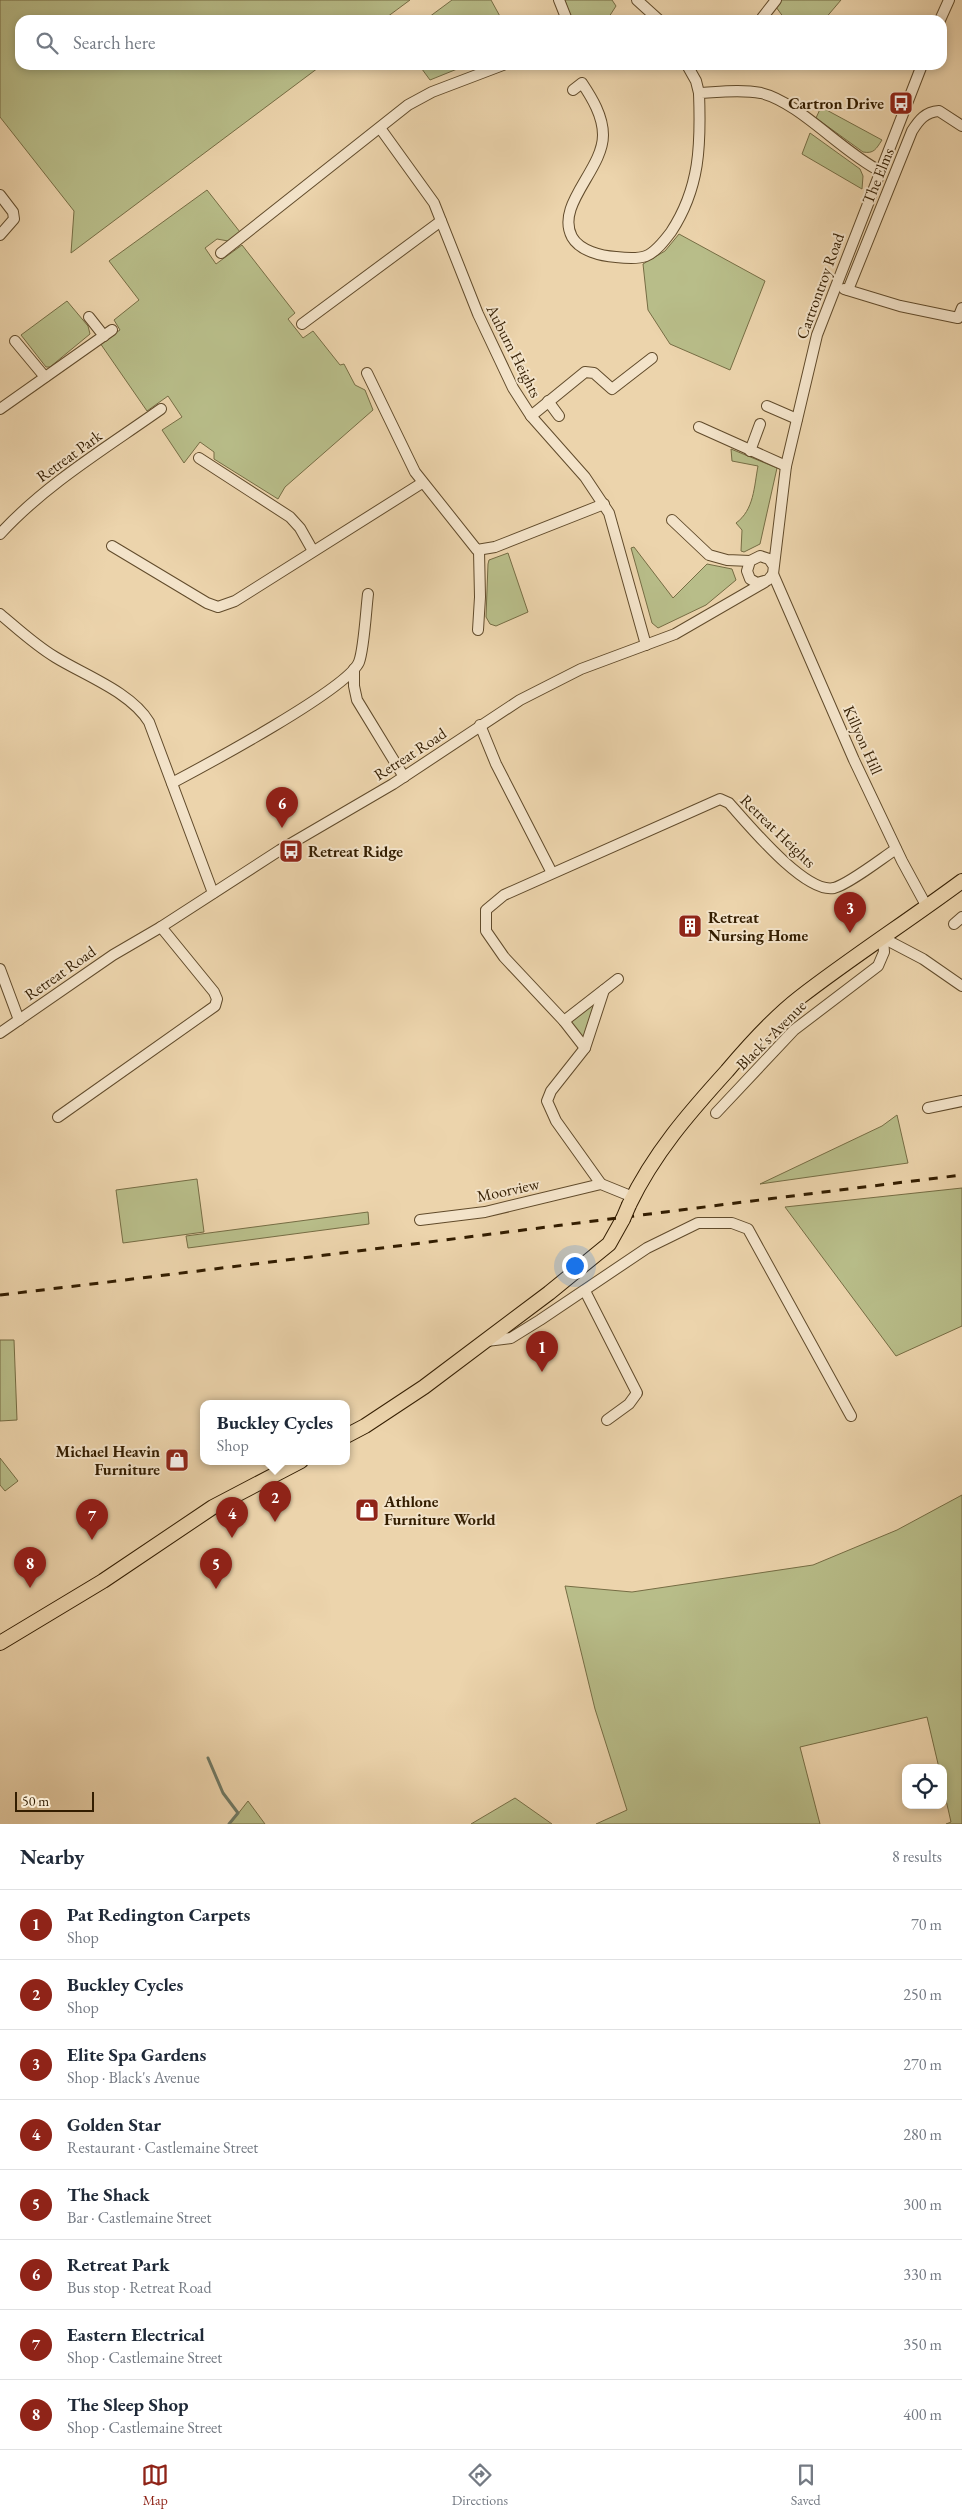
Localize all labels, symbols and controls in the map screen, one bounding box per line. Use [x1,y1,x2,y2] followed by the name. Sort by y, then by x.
[15,15,947,70] search box
[33,29,61,57] icon: search
[73,30,155,55] text: Search here
[888,90,914,116] bus stop icon: Cartron Drive
[788,93,884,114] place label: Cartron Drive
[857,145,899,207] street label: The Elms
[791,229,849,342] street label: Cartrontroy Road
[481,300,546,401] street label: Auburn Heights
[32,425,106,487] street label: Retreat Park
[839,702,888,778] street label: Killyon Hill
[370,722,451,785] street label: Retreat Road
[266,787,298,828] pin: 6
[736,790,820,872] street label: Retreat Heights
[278,838,304,864] bus stop icon: Retreat Ridge
[308,841,403,862] place label: Retreat Ridge
[834,892,866,933] pin: 3
[708,907,808,946] place label: Retreat Nursing Home
[677,913,703,939] building icon: Retreat Nursing Home
[20,940,100,1005] street label: Retreat Road
[731,995,811,1075] street label: Black's Avenue
[475,1173,542,1207] street label: Moorview
[562,1253,588,1279] your location
[526,1331,558,1372] pin: 1
[200,1400,350,1465] popup
[217,1410,333,1435] text: Buckley Cycles
[217,1435,249,1456] text: Shop
[56,1441,160,1480] place label: Michael Heavin Furniture
[164,1447,190,1473] shop icon: Michael Heavin Furniture
[259,1481,291,1522] pin: 2
[383,1491,496,1530] place label: Athlone Furniture World
[216,1497,248,1538] pin: 4
[354,1497,380,1523] shop icon: Athlone Furniture World
[76,1499,108,1540] pin: 7
[14,1547,46,1588] pin: 8
[200,1548,232,1589] pin: 5
[902,1764,947,1809] map controls
[902,1764,947,1809] button: locate
[15,1789,94,1812] scale bar
[22,1792,49,1810] text: 50 m
[20,1843,84,1870] text: Nearby
[892,1846,942,1867] text: 8 results
[67,1902,250,1927] text: Pat Redington Carpets
[32,1914,40,1935] text: 1
[911,1914,942,1935] text: 70 m
[67,1927,99,1948] text: Shop
[67,1972,183,1997] text: Buckley Cycles
[32,1984,40,2005] text: 2
[903,1984,942,2005] text: 250 m
[67,1997,99,2018] text: Shop
[67,2042,206,2067] text: Elite Spa Gardens
[32,2054,40,2075] text: 3
[903,2054,942,2075] text: 270 m
[67,2067,200,2088] text: Shop · Black's Avenue
[67,2112,161,2137] text: Golden Star
[32,2124,40,2145] text: 4
[903,2124,942,2145] text: 280 m
[67,2137,258,2158] text: Restaurant · Castlemaine Street
[67,2182,150,2207] text: The Shack
[32,2194,40,2215] text: 5
[903,2194,942,2215] text: 300 m
[67,2207,212,2228] text: Bar · Castlemaine Street
[67,2252,170,2277] text: Retreat Park
[32,2264,40,2285] text: 6
[903,2264,942,2285] text: 330 m
[67,2277,212,2298] text: Bus stop · Retreat Road
[67,2322,205,2347] text: Eastern Electrical
[32,2334,40,2355] text: 7
[903,2334,942,2355] text: 350 m
[67,2347,222,2368] text: Shop · Castlemaine Street
[67,2392,189,2417] text: The Sleep Shop
[32,2404,40,2425] text: 8
[903,2404,942,2425] text: 400 m
[67,2417,222,2438] text: Shop · Castlemaine Street
[141,2461,169,2509] tab: Map
[452,2461,508,2509] tab: Directions
[791,2461,821,2509] tab: Saved

